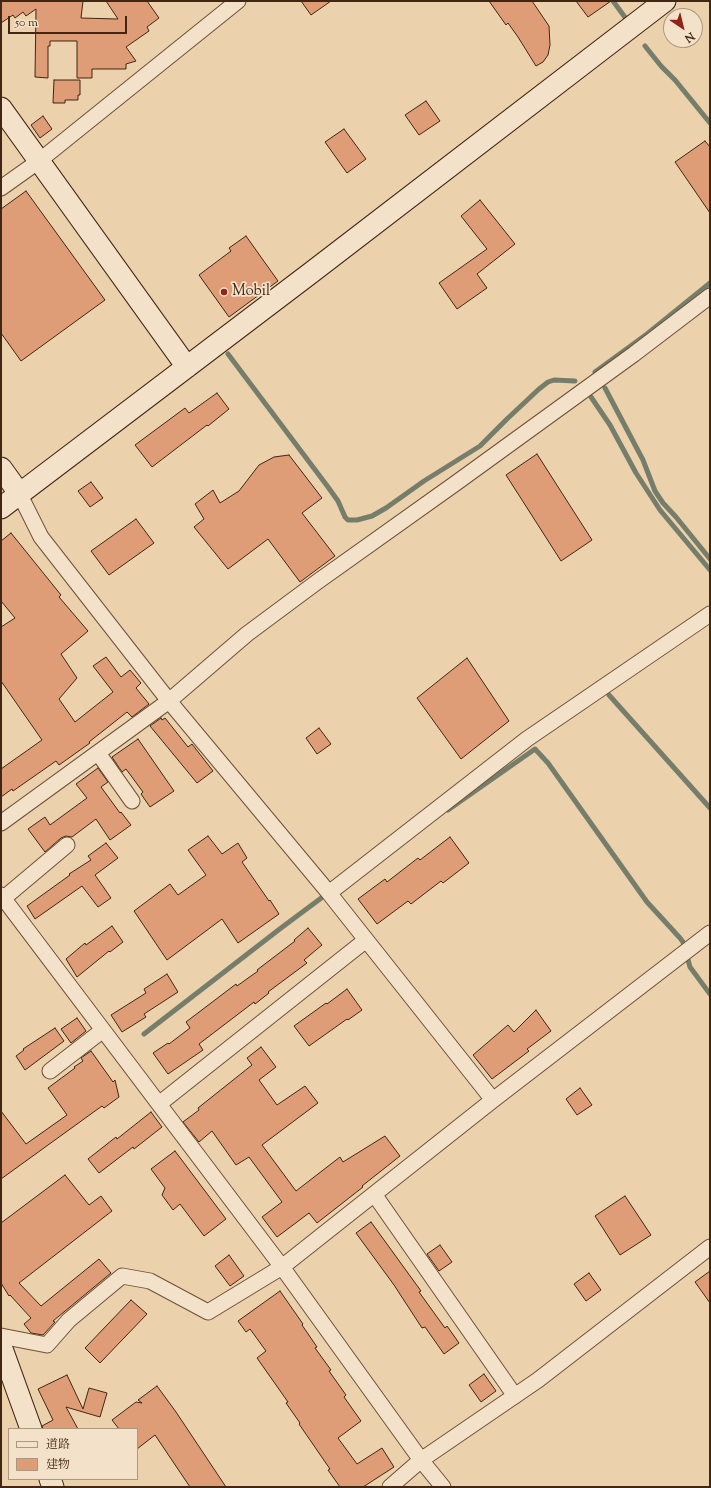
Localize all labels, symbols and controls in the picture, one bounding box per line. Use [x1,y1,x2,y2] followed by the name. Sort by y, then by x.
[10,8,129,34] scale bar
[663,8,703,48] north arrow
[15,14,38,32] text: 50 m
[681,28,697,46] text: N
[232,283,270,301] place label: Mobil
[219,287,229,297] marker: Mobil
[8,1428,138,1480] legend
[46,1436,70,1454] text: 道路
[46,1456,70,1474] text: 建物

